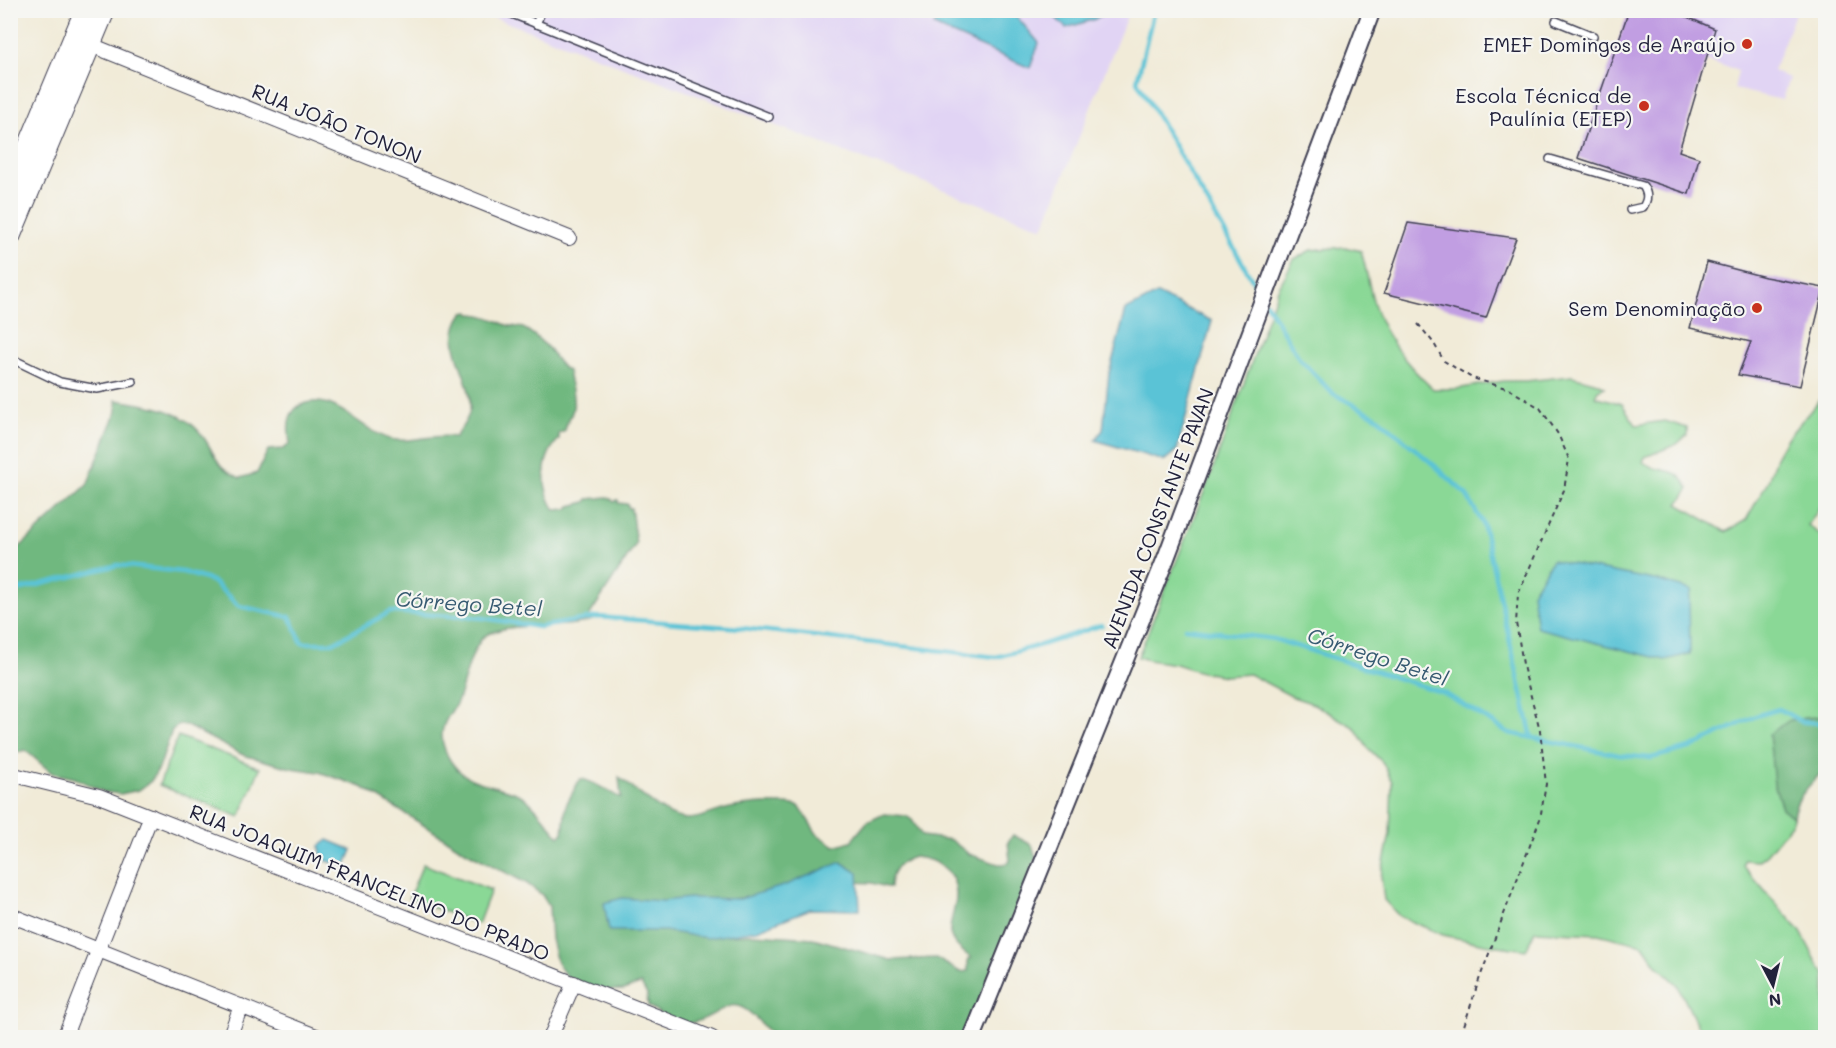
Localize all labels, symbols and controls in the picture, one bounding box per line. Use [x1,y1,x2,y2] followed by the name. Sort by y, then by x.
[1483,31,1735,57] place label: EMEF Domingos de Araújo
[1740,37,1754,51] marker: EMEF Domingos de Araújo
[248,77,426,169] street label: RUA JOÃO TONON
[1455,82,1632,131] place label: Escola Técnica de Paulínia (ETEP)
[1637,99,1651,113] marker: Escola Técnica de Paulínia (ETEP)
[1568,295,1745,321] place label: Sem Denominação
[1750,301,1764,315] marker: Sem Denominação
[1095,384,1219,652] street label: AVENIDA CONSTANTE PAVAN
[395,584,544,622] water label: Córrego Betel
[1304,621,1452,692] water label: Córrego Betel
[186,798,554,966] street label: RUA JOAQUIM FRANCELINO DO PRADO
[1743,955,1803,1015] north arrow
[1768,989,1782,1012] text: N

